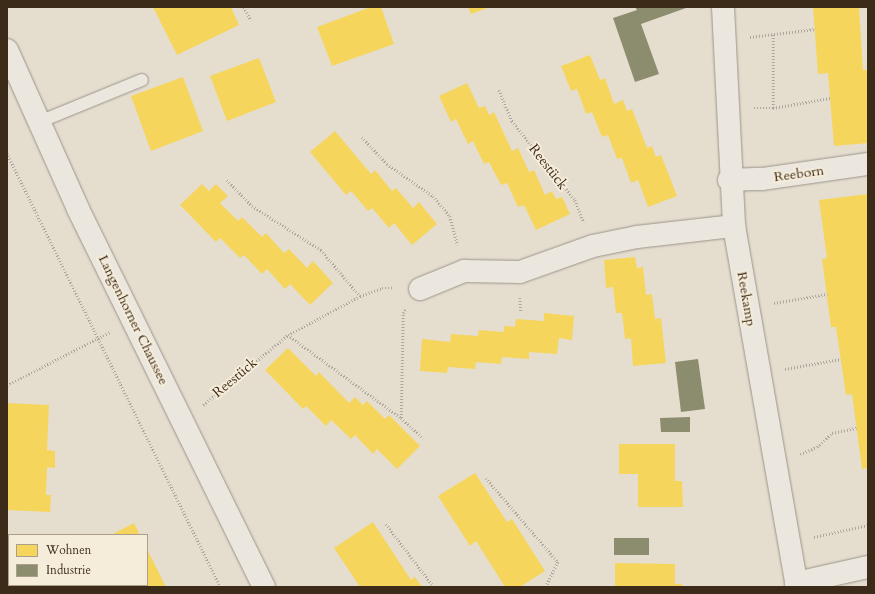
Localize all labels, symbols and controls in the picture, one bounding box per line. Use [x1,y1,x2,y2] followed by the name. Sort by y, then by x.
[525,141,571,193] street label: Reestück
[773,162,825,186] street label: Reeborn
[94,252,172,388] street label: Langenhorner Chaussee
[733,270,759,328] street label: Reekamp
[209,355,261,401] street label: Reestück
[8,534,148,586] legend
[46,542,91,558] text: Wohnen
[46,562,91,578] text: Industrie

